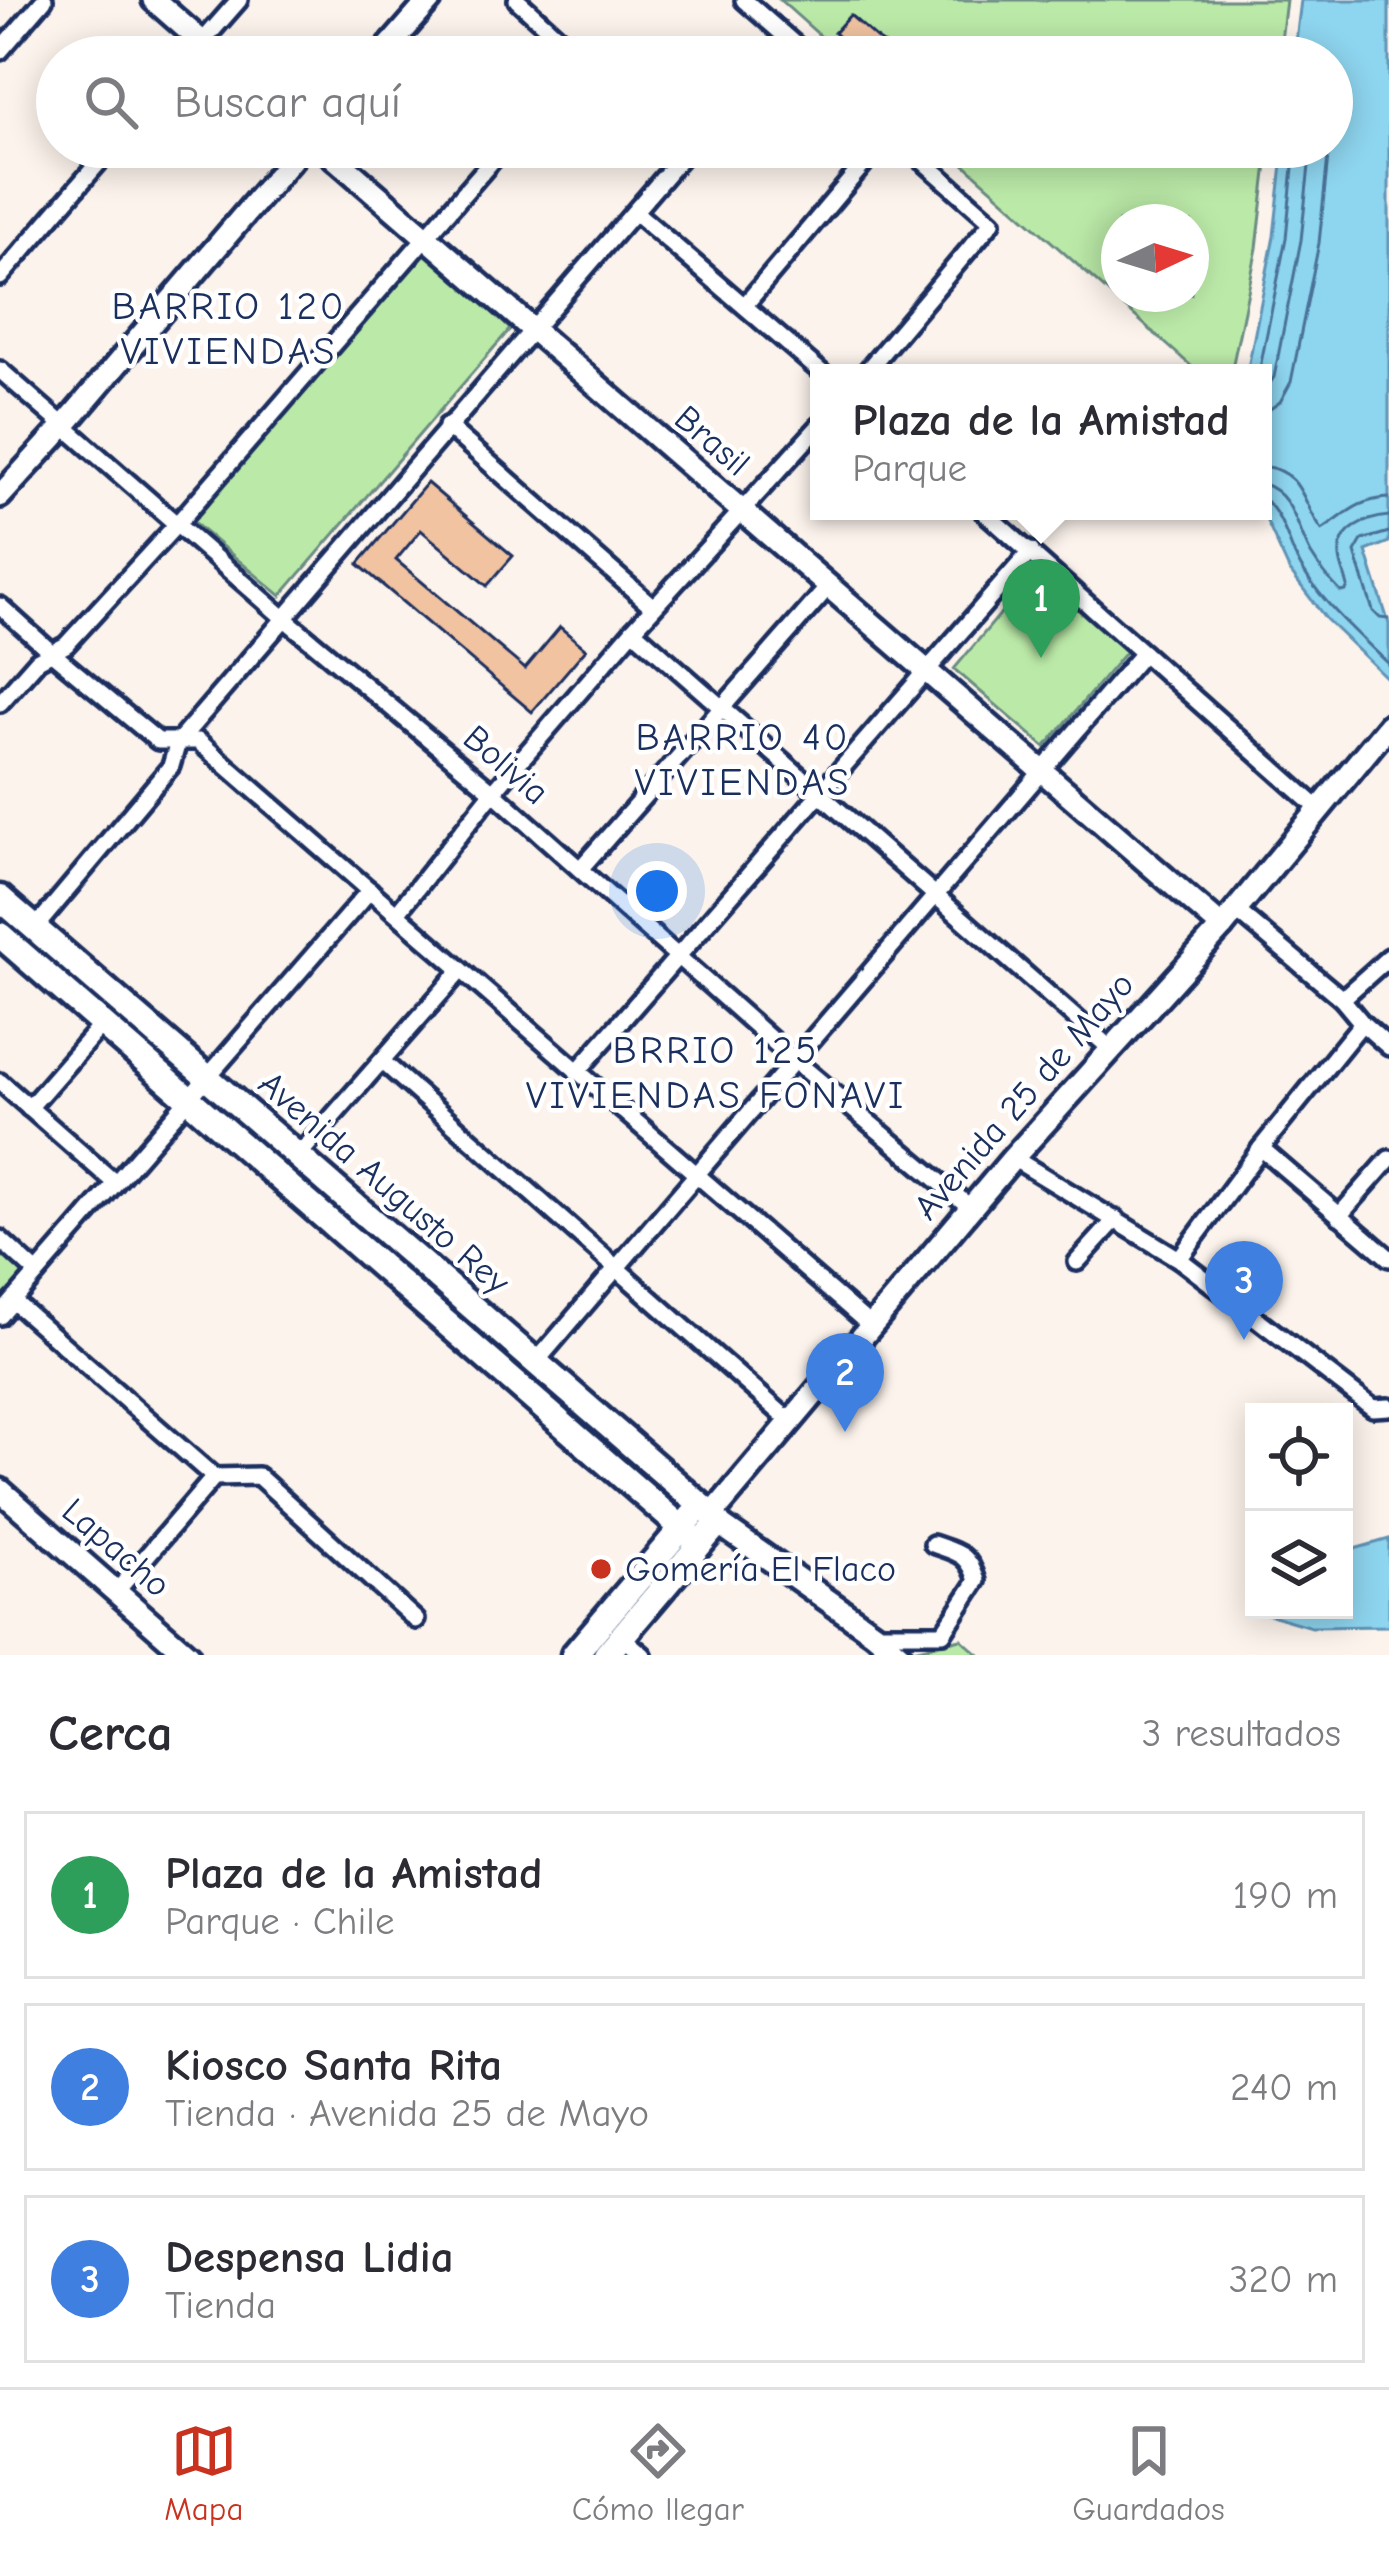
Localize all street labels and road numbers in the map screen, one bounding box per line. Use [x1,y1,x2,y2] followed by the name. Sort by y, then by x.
[666,397,758,485] street label: Brasil
[455,717,557,813] street label: Bolivia
[906,964,1142,1228] street label: Avenida 25 de Mayo
[250,1063,518,1303] street label: Avenida Augusto Rey
[54,1490,178,1606] street label: Lapacho

